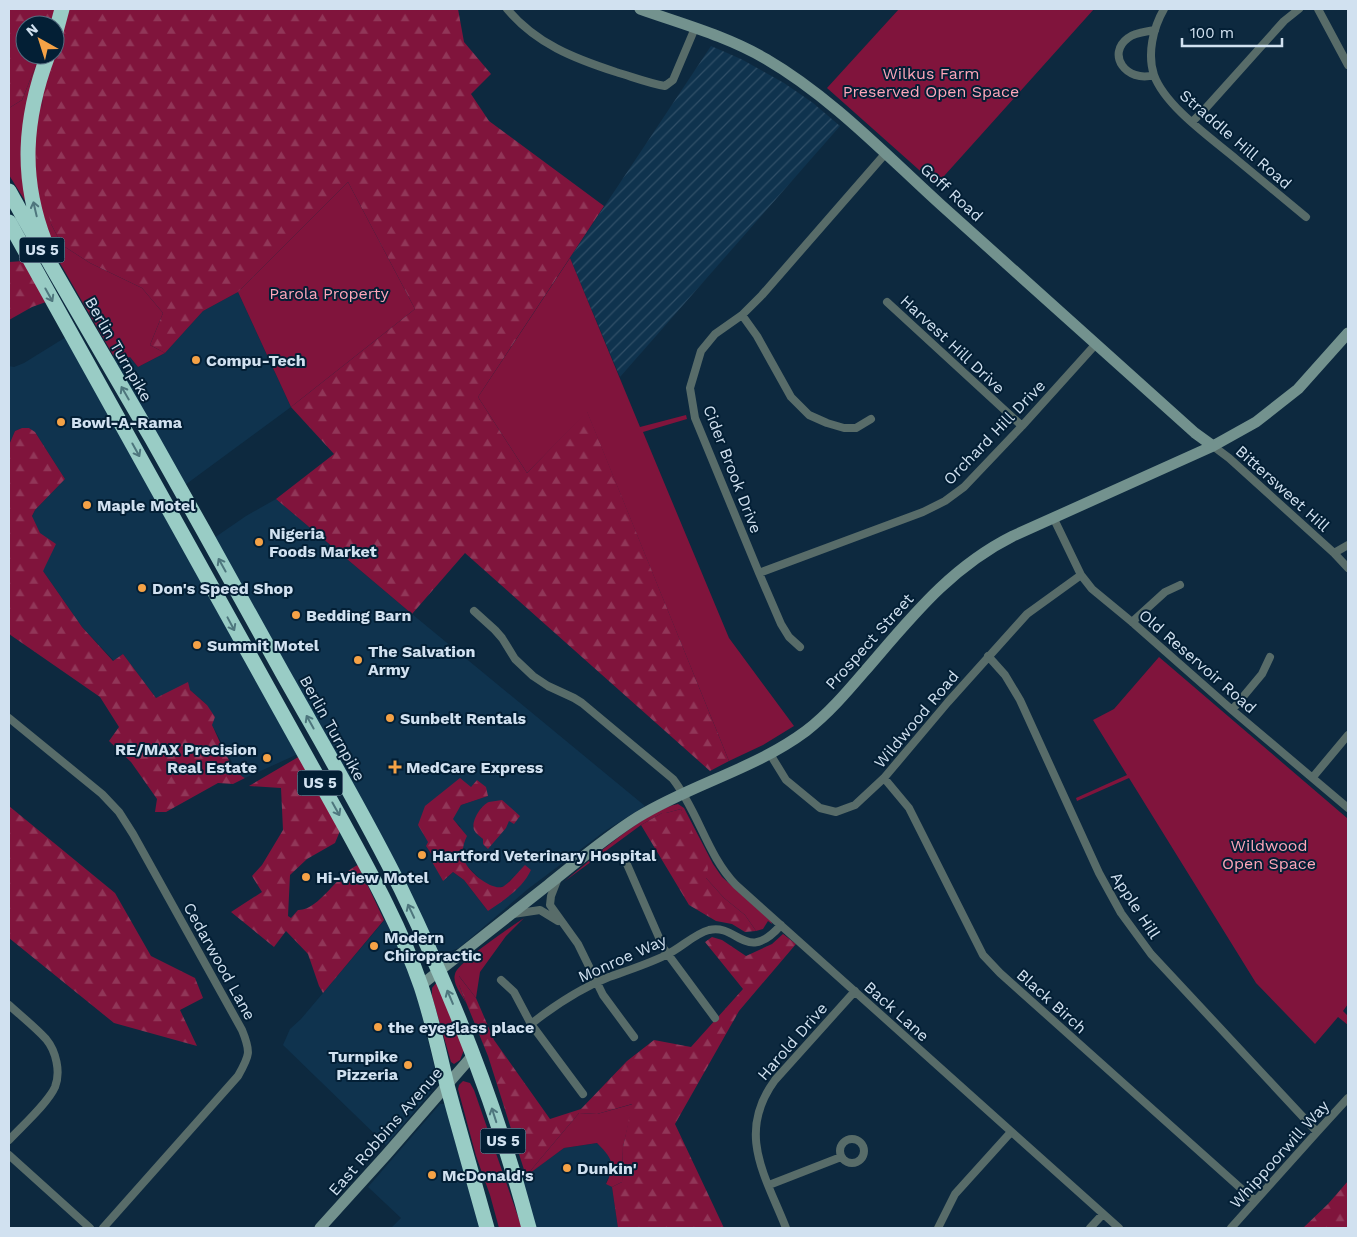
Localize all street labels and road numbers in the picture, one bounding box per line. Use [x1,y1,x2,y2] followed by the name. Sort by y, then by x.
[1176,86,1295,193] street label: Straddle Hill Road
[917,159,987,225] street label: Goff Road
[20,238,64,262] road number: US 5
[896,291,1009,398] street label: Harvest Hill Drive
[81,294,156,405] street label: Berlin Turnpike
[939,376,1049,489] street label: Orchard Hill Drive
[699,402,766,536] street label: Cider Brook Drive
[1232,441,1334,536] street label: Bittersweet Hill
[821,589,918,693] street label: Prospect Street
[1135,605,1260,717] street label: Old Reservoir Road
[870,667,963,772] street label: Wildwood Road
[296,672,369,784] street label: Berlin Turnpike
[298,770,342,796] road number: US 5
[1107,868,1164,942] street label: Apple Hill
[179,899,260,1023] street label: Cedarwood Lane
[575,930,670,986] street label: Monroe Way
[1013,965,1090,1038] street label: Black Birch
[860,977,933,1045] street label: Back Lane
[753,999,831,1084] street label: Harold Drive
[324,1063,446,1199] street label: East Robbins Avenue
[1226,1096,1333,1212] street label: Whippoorwill Way
[480,1128,526,1154] road number: US 5

